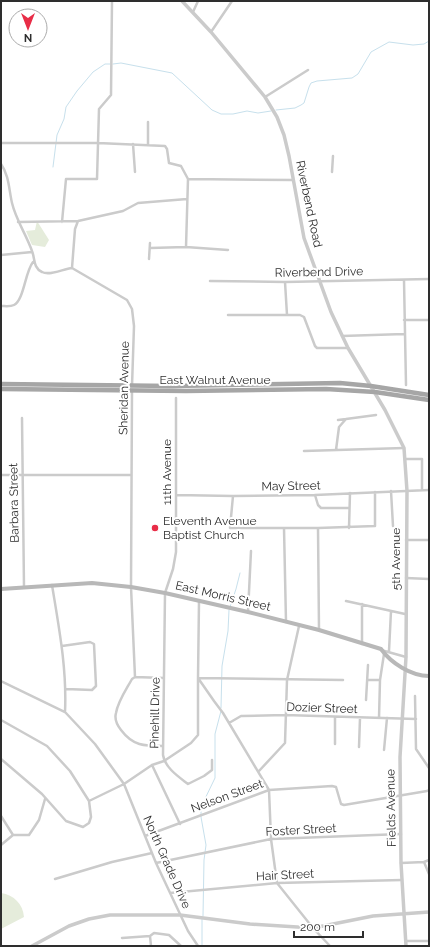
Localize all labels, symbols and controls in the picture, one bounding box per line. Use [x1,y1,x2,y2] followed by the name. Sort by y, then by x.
[8,8,48,48] north arrow
[24,31,32,44] text: N
[293,159,325,249] street label: Riverbend Road
[275,264,363,280] street label: Riverbend Drive
[116,341,132,435] street label: Sheridan Avenue
[160,373,270,387] street label: East Walnut Avenue
[160,439,174,505] street label: 11th Avenue
[6,463,22,543] street label: Barbara Street
[261,478,321,494] street label: May Street
[163,514,256,542] place label: Eleventh Avenue Baptist Church
[150,523,160,533] marker: Eleventh Avenue Baptist Church
[389,528,403,590] street label: 5th Avenue
[174,578,272,614] street label: East Morris Street
[147,677,163,749] street label: Pinehill Drive
[286,700,358,716] street label: Dozier Street
[383,769,399,847] street label: Fields Avenue
[189,776,265,816] street label: Nelson Street
[140,813,194,911] street label: North Grade Drive
[265,821,337,839] street label: Foster Street
[256,866,314,884] street label: Hair Street
[294,913,363,939] scale bar
[300,920,335,934] text: 200 m

